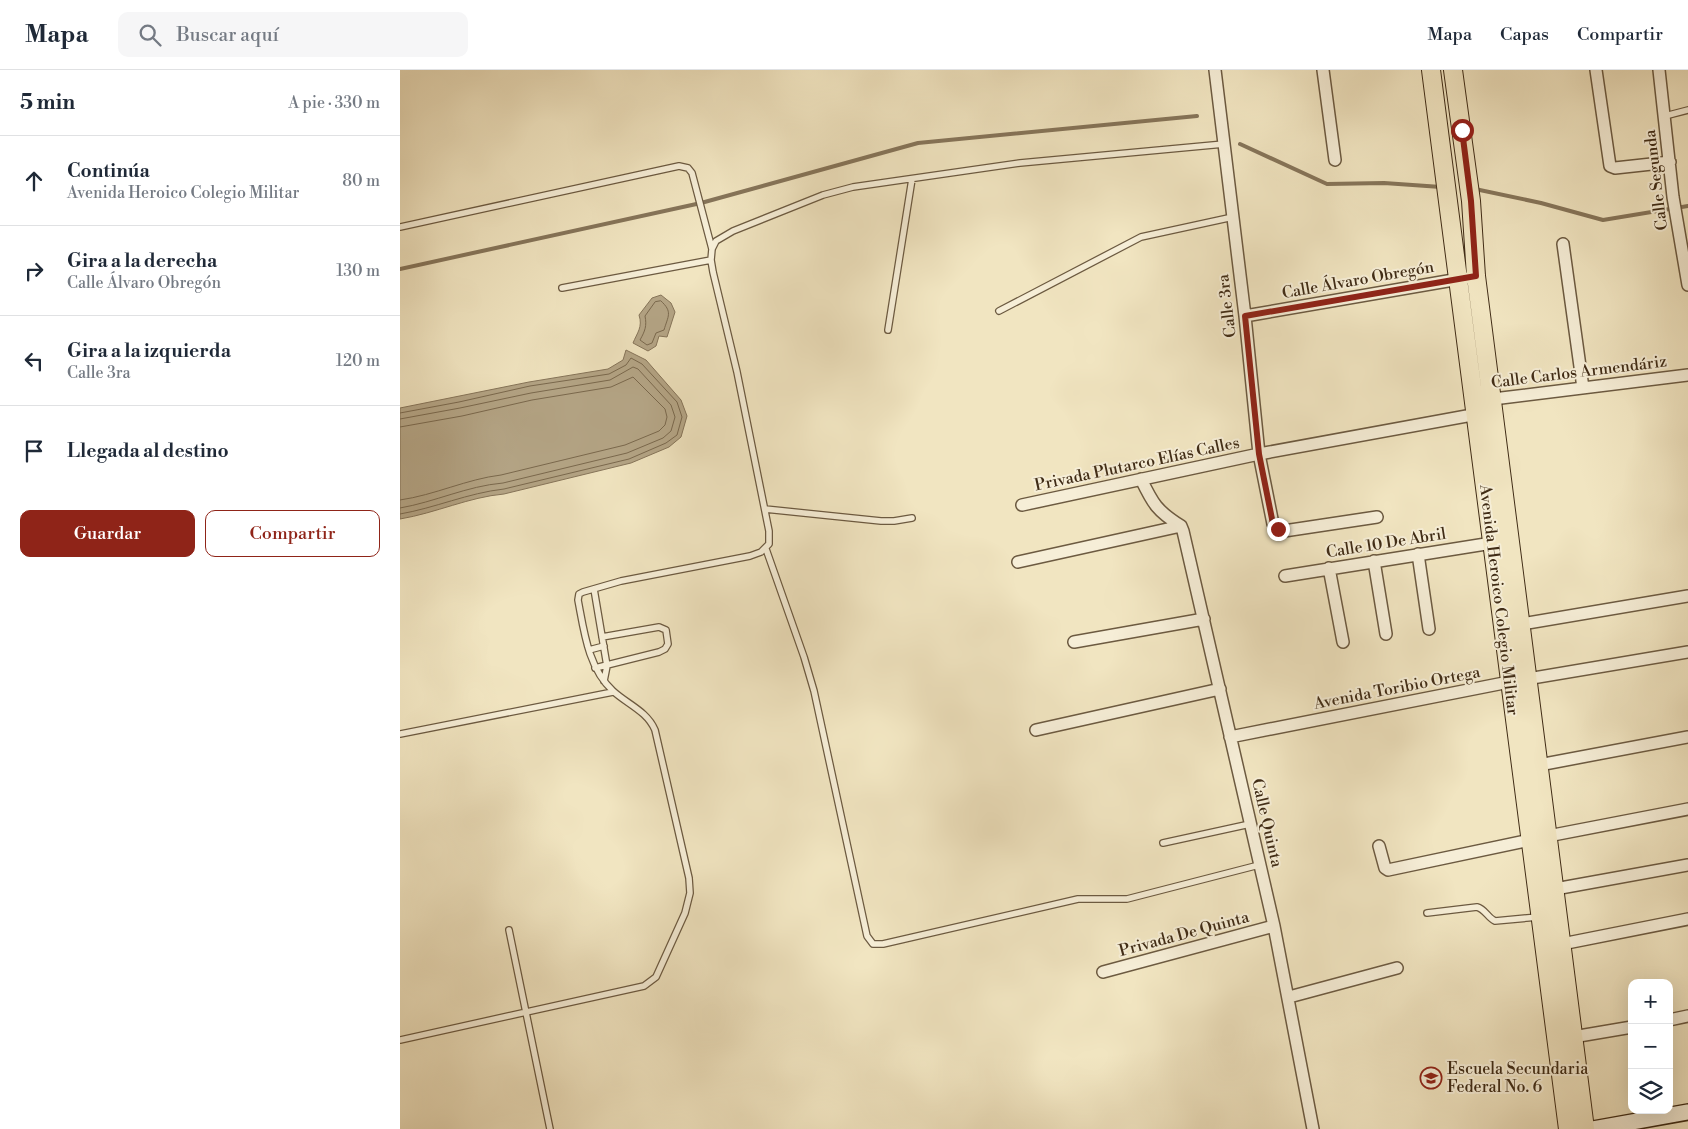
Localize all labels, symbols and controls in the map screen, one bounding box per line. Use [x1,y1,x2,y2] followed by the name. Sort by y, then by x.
[118,12,468,57] search box
[25,20,88,50] text: Mapa
[136,21,164,49] icon: search
[176,23,279,47] text: Buscar aquí
[1428,23,1472,46] text: Mapa
[1500,23,1549,46] text: Capas
[1577,23,1663,46] text: Compartir
[20,90,75,116] text: 5 min
[288,93,380,113] text: A pie · 330 m
[1451,119,1474,142] route start
[1640,128,1672,232] street label: Calle Segunda
[67,159,150,183] text: Continúa
[20,167,48,195] icon: ahead
[342,171,380,191] text: 80 m
[67,183,299,203] text: Avenida Heroico Colegio Militar
[67,249,217,273] text: Gira a la derecha
[1280,255,1436,303] street label: Calle Álvaro Obregón
[20,257,48,285] icon: right
[336,261,380,281] text: 130 m
[1213,272,1241,339] street label: Calle 3ra
[67,273,221,293] text: Calle Álvaro Obregón
[67,339,231,363] text: Gira a la izquierda
[20,347,48,375] icon: left
[336,351,380,371] text: 120 m
[1490,351,1668,393] street label: Calle Carlos Armendáriz
[67,363,131,383] text: Calle 3ra
[1033,432,1241,496] street label: Privada Plutarco Elías Calles
[20,437,48,465] icon: arrive
[67,439,229,463] text: Llegada al destino
[1475,482,1523,717] street label: Avenida Heroico Colegio Militar
[20,510,195,557] button: Guardar
[205,510,380,557] button: Compartir
[1267,518,1290,541] route end
[1325,524,1448,562] street label: Calle 10 De Abril
[1311,662,1483,714] street label: Avenida Toribio Ortega
[1247,777,1287,870] street label: Calle Quinta
[1117,907,1252,961] street label: Privada De Quinta
[1628,979,1673,1114] map controls
[1628,979,1673,1024] button: +
[1628,1024,1673,1069] button: −
[1447,1059,1589,1097] place label: Escuela Secundaria Federal No. 6
[1419,1066,1443,1090] school or university icon: Escuela Secundaria Federal No. 6
[1628,1069,1673,1114] button: layers

